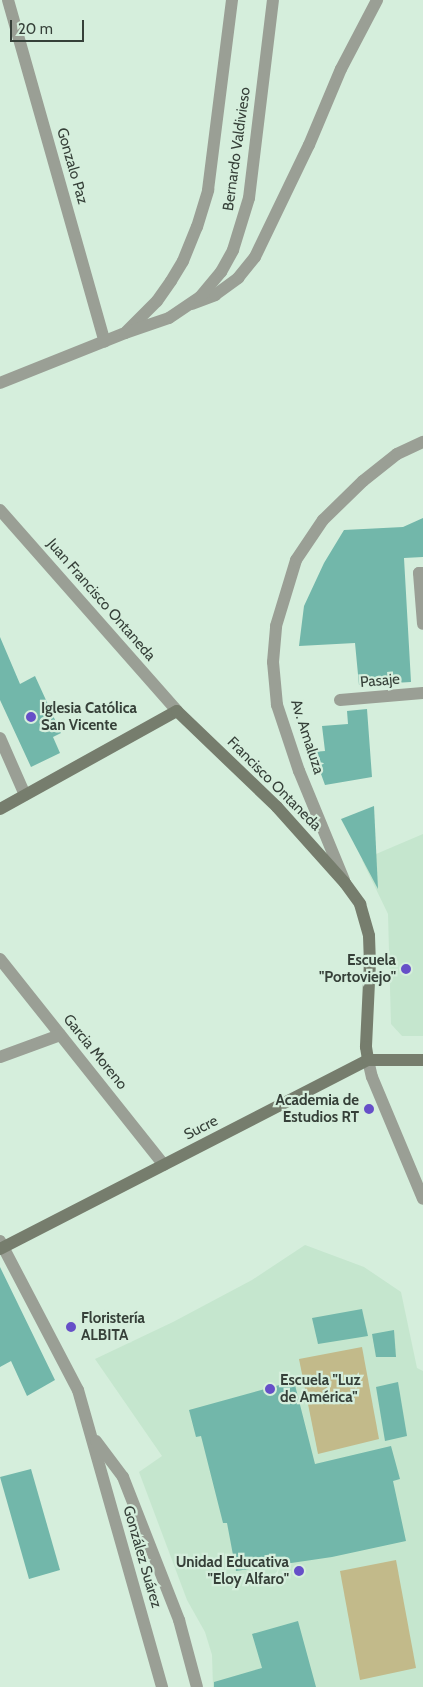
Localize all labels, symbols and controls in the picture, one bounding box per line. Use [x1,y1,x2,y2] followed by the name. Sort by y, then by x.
[12,10,86,42] scale bar
[18,20,53,38] text: 20 m
[219,86,255,212] street label: Bernardo Valdivieso
[53,126,91,206] street label: Gonzalo Paz
[43,535,159,665] street label: Juan Francisco Ontaneda
[359,670,401,692] street label: Pasaje
[286,697,328,777] street label: Av. Amaluza
[41,699,137,734] place label: Iglesia Católica San Vicente
[25,711,37,723] marker: Iglesia Católica San Vicente
[223,733,325,835] street label: Francisco Ontaneda
[319,951,396,986] place label: Escuela "Portoviejo"
[400,963,412,975] marker: Escuela "Portoviejo"
[59,1011,131,1093] street label: Garcia Moreno
[275,1091,359,1126] place label: Academia de Estudios RT
[363,1103,375,1115] marker: Academia de Estudios RT
[181,1112,221,1144] street label: Sucre
[81,1309,145,1344] place label: Floristería ALBITA
[65,1321,77,1333] marker: Floristería ALBITA
[280,1371,361,1406] place label: Escuela "Luz de América"
[264,1383,276,1395] marker: Escuela "Luz de América"
[119,1504,165,1610] street label: González Suárez
[176,1553,289,1588] place label: Unidad Educativa "Eloy Alfaro"
[293,1565,305,1577] marker: Unidad Educativa "Eloy Alfaro"

